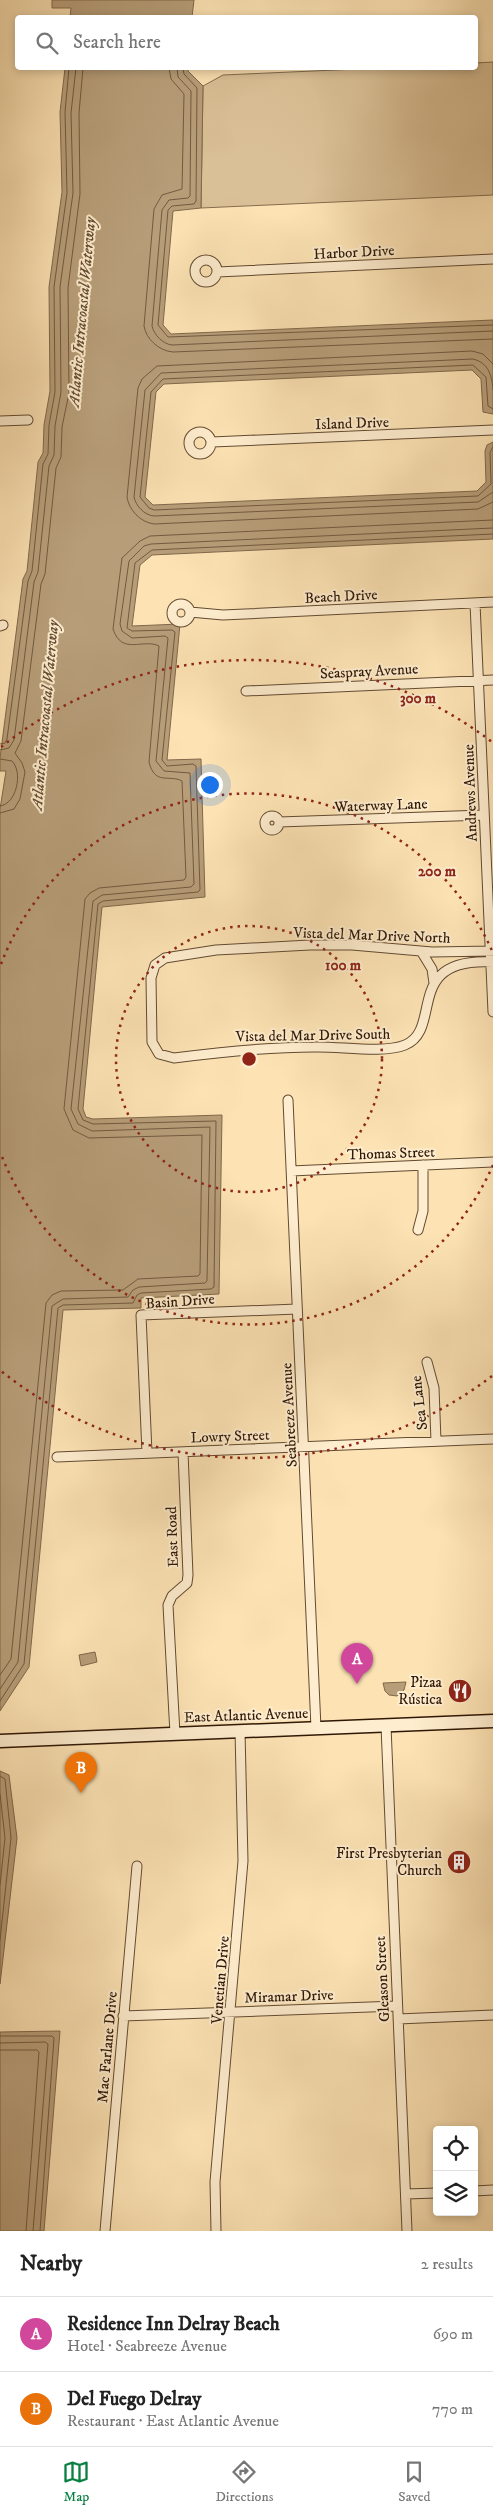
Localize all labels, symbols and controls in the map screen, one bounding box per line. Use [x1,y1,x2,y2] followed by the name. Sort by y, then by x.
[15,15,478,70] search box
[33,29,61,57] icon: search
[73,31,161,54] text: Search here
[64,215,100,410] water label: Atlantic Intracoastal Waterway
[313,241,395,264] street label: Harbor Drive
[315,413,389,434] street label: Island Drive
[304,585,378,608] street label: Beach Drive
[27,618,63,813] water label: Atlantic Intracoastal Waterway
[319,659,419,684] street label: Seaspray Avenue
[400,689,437,708] text: 300 m
[459,744,482,842] street label: Andrews Avenue
[197,772,223,798] your location
[333,794,428,817] street label: Waterway Lane
[418,862,457,881] text: 200 m
[292,923,451,948] street label: Vista del Mar Drive North
[325,956,362,975] text: 100 m
[235,1025,391,1046] street label: Vista del Mar Drive South
[240,1050,258,1068] centre of rings
[347,1142,435,1165] street label: Thomas Street
[145,1290,215,1313] street label: Basin Drive
[277,1362,302,1468] street label: Seabreeze Avenue
[407,1375,432,1431] street label: Sea Lane
[190,1426,270,1447] street label: Lowry Street
[162,1506,183,1568] street label: East Road
[341,1643,373,1684] pin: A
[398,1673,443,1709] place label: Pizaa Rústica
[447,1678,473,1704] restaurant icon: Pizaa Rústica
[183,1704,309,1727] street label: East Atlantic Avenue
[65,1752,97,1793] pin: B
[336,1844,442,1880] place label: First Presbyterian Church
[446,1849,472,1875] building icon: First Presbyterian Church
[207,1935,234,2026] street label: Venetian Drive
[371,1935,394,2023] street label: Gleason Street
[244,1985,334,2008] street label: Miramar Drive
[93,1990,122,2104] street label: Mac Farlane Drive
[433,2126,478,2216] map controls
[433,2126,478,2171] button: locate
[433,2171,478,2216] button: layers
[20,2251,82,2277] text: Nearby
[421,2254,473,2274] text: 2 results
[67,2313,280,2336] text: Residence Inn Delray Beach
[31,2324,41,2344] text: A
[433,2324,473,2344] text: 690 m
[67,2336,227,2356] text: Hotel · Seabreeze Avenue
[67,2388,201,2411] text: Del Fuego Delray
[31,2399,41,2419] text: B
[432,2399,473,2419] text: 770 m
[67,2411,279,2431] text: Restaurant · East Atlantic Avenue
[62,2458,90,2506] tab: Map
[215,2458,273,2506] tab: Directions
[398,2458,431,2506] tab: Saved

